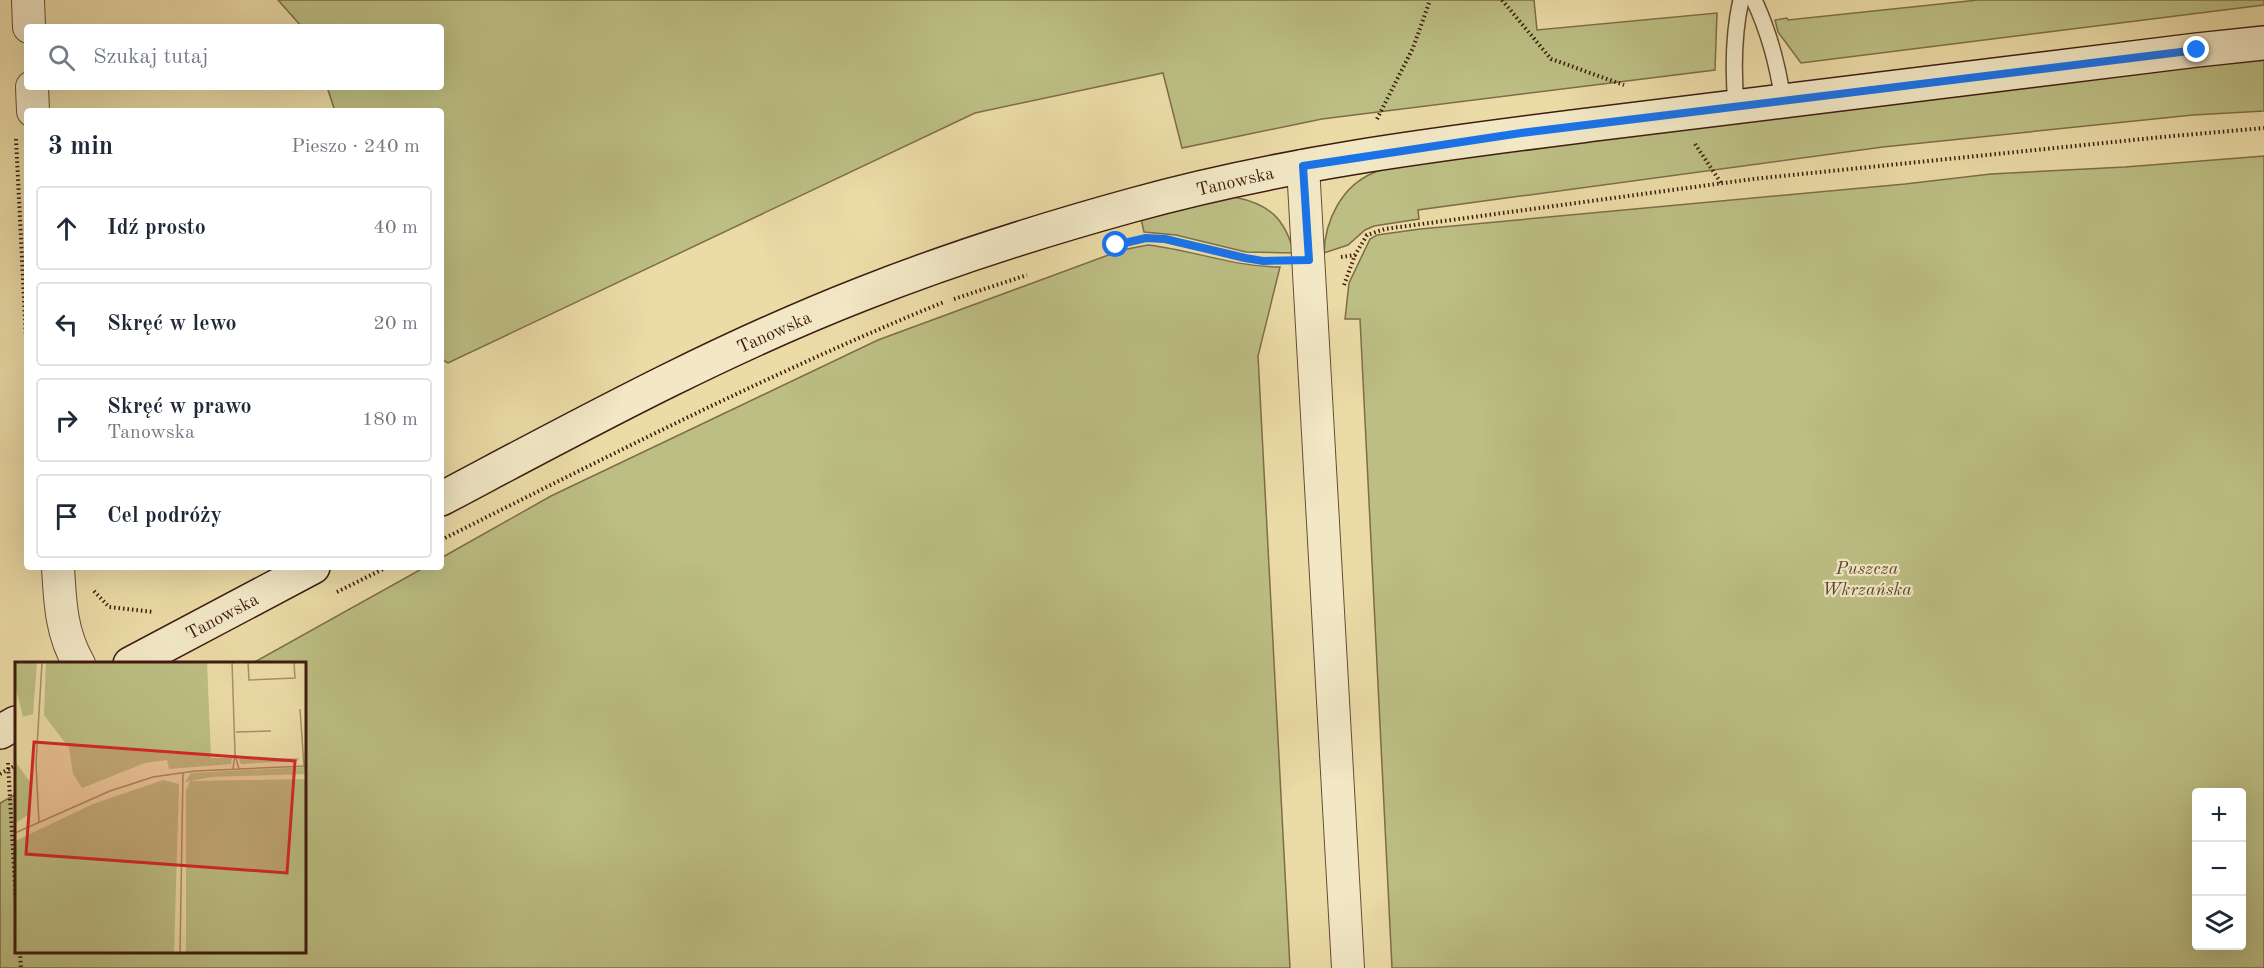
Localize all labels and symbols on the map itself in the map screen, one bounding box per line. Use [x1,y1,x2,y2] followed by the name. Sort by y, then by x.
[2183,36,2209,62] route end
[1195,164,1276,200] street label: Tanowska
[1102,231,1128,257] route start
[735,309,814,357] street label: Tanowska
[1822,560,1912,599] park label: Puszcza Wkrzańska
[183,590,262,643] street label: Tanowska
[15,662,306,953] inset map

